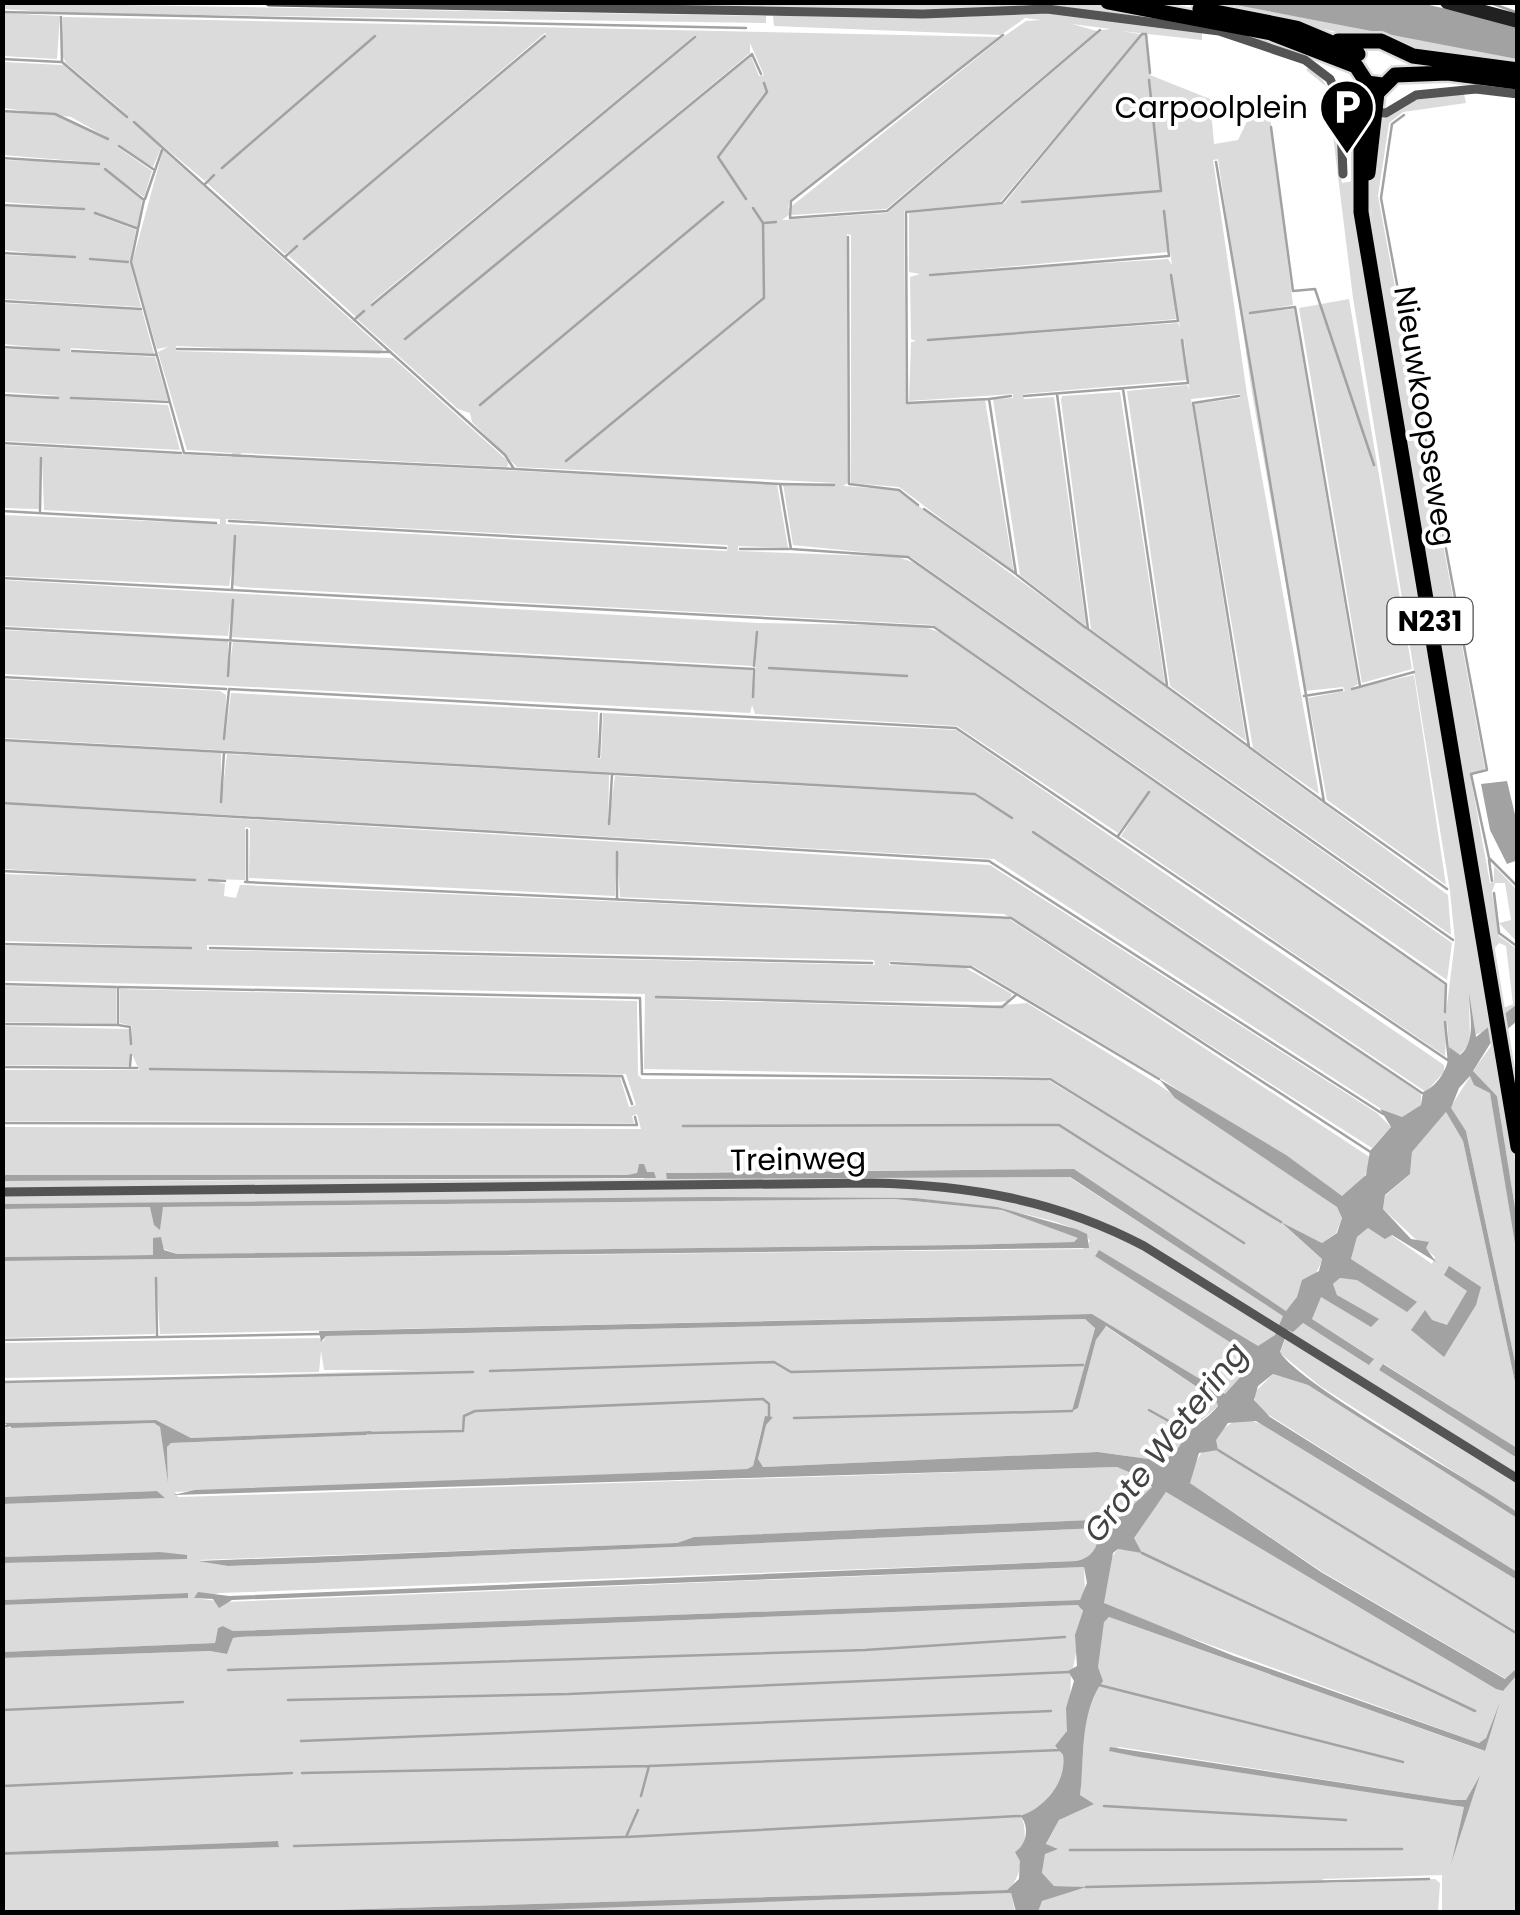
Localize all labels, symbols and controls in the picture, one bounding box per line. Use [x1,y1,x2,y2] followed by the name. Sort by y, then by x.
[1317,77,1377,156] parking icon: Carpoolplein
[1114,86,1308,129] place label: Carpoolplein
[1383,283,1467,549] street label: Nieuwkoopseweg
[1388,598,1472,644] road number: N231
[730,1136,866,1182] street label: Treinweg
[1073,1332,1257,1552] water label: Grote Wetering

